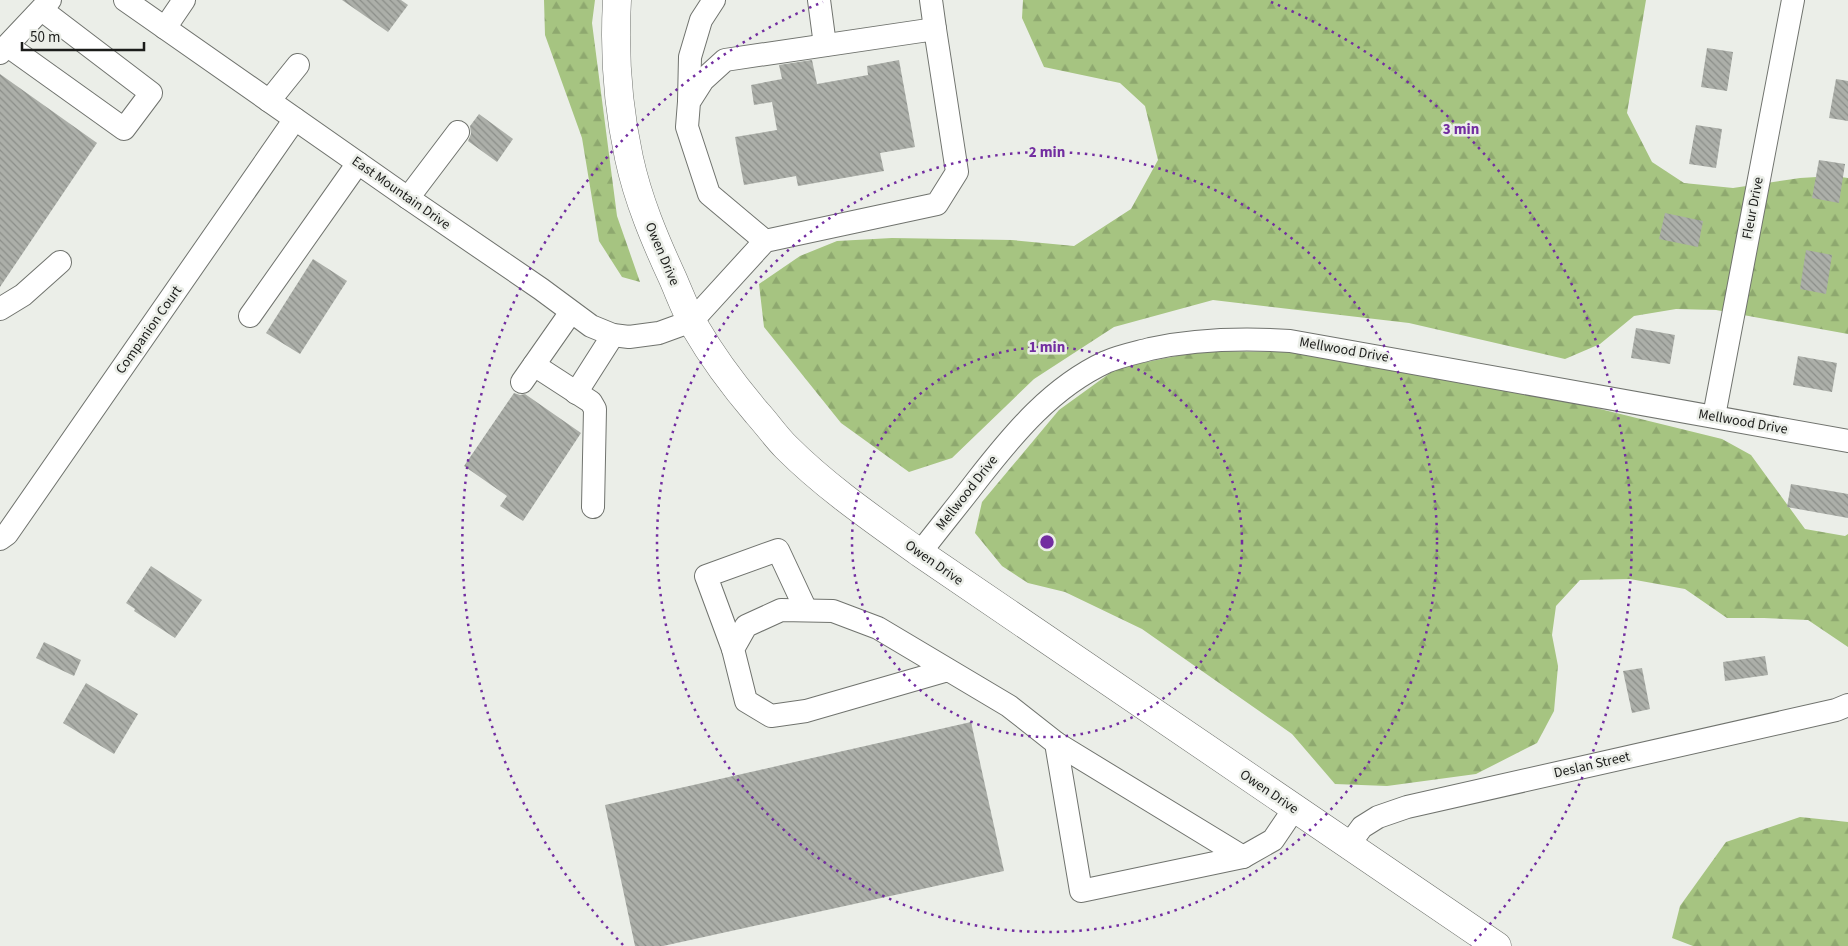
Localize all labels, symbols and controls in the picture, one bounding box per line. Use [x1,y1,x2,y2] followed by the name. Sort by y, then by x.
[22,20,145,52] scale bar
[30,27,60,48] text: 50 m
[1443,119,1479,140] text: 3 min
[1029,142,1065,163] text: 2 min
[348,151,454,235] street label: East Mountain Drive
[1737,175,1769,241] street label: Fleur Drive
[640,219,684,289] street label: Owen Drive
[111,282,187,378] street label: Companion Court
[1298,332,1390,368] street label: Mellwood Drive
[1029,337,1065,358] text: 1 min
[1697,404,1789,440] street label: Mellwood Drive
[931,451,1003,535] street label: Mellwood Drive
[1038,533,1056,551] centre of rings
[901,536,967,590] street label: Owen Drive
[1552,746,1632,783] street label: Deslan Street
[1236,765,1302,819] street label: Owen Drive

